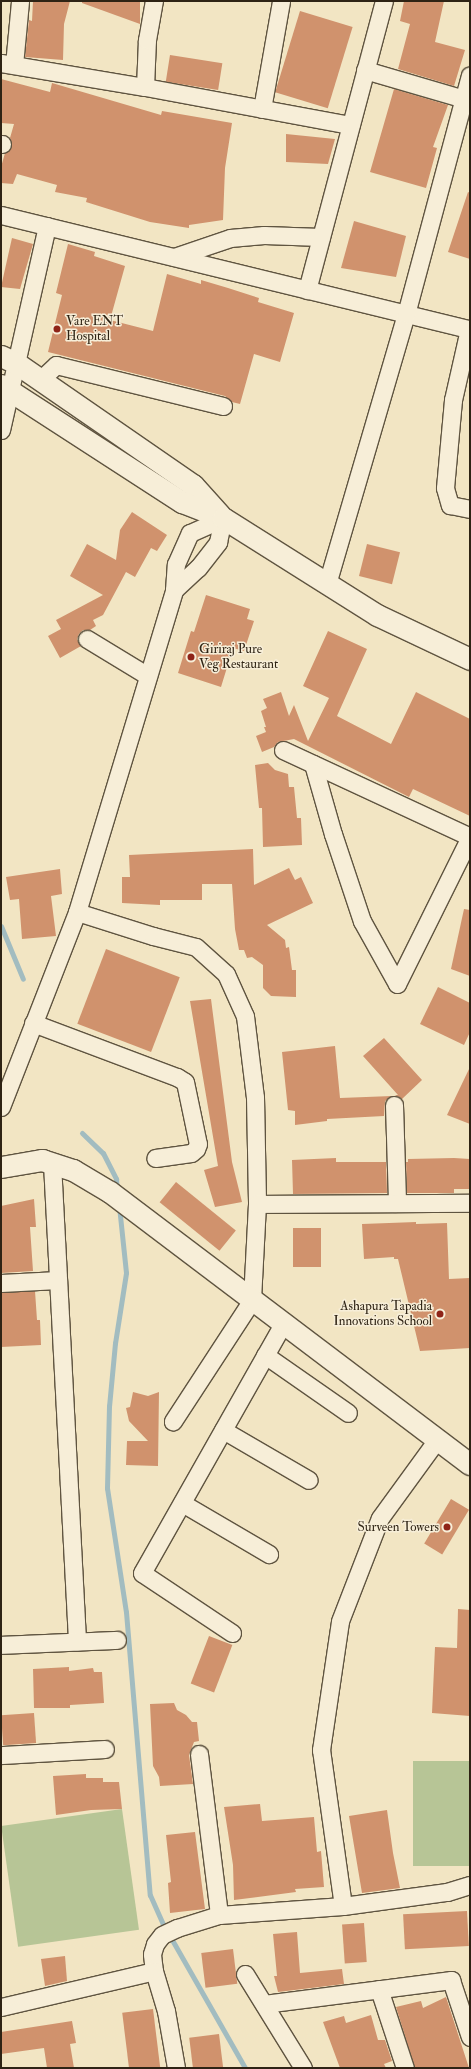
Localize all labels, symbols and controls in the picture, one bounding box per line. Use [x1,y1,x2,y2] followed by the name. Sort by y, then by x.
[66,314,123,345] place label: Vare ENT Hospital
[51,323,63,335] marker: Vare ENT Hospital
[199,642,278,673] place label: Giriraj Pure Veg Restaurant
[186,652,196,662] marker: Giriraj Pure Veg Restaurant
[334,1299,432,1330] place label: Ashapura Tapadia Innovations School
[435,1309,445,1319] marker: Ashapura Tapadia Innovations School
[358,1519,439,1535] place label: Surveen Towers
[442,1522,452,1532] marker: Surveen Towers

